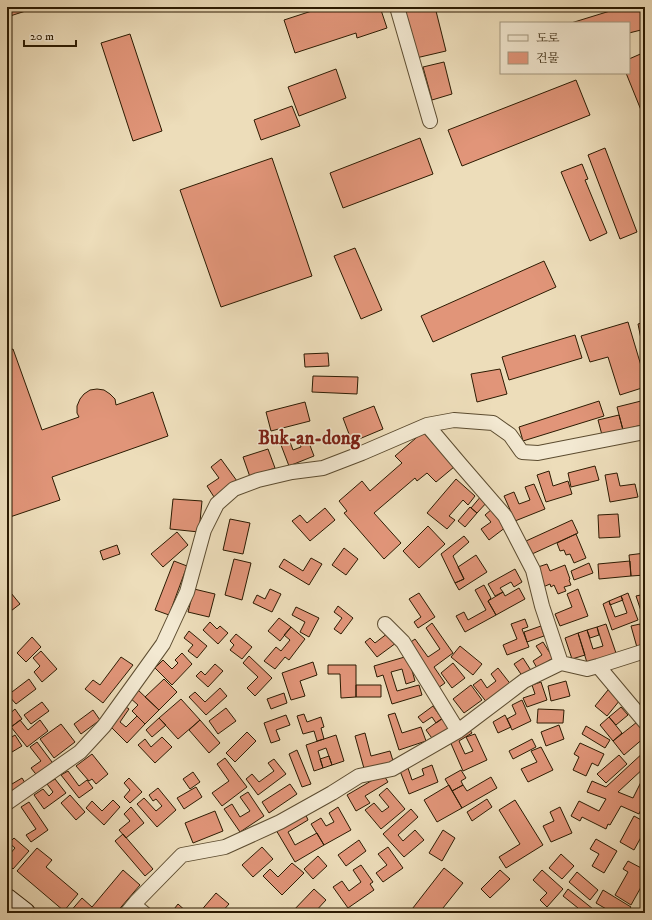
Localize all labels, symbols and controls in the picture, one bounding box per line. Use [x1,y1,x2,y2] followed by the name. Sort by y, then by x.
[24,22,76,48] scale bar
[500,22,630,74] legend
[30,29,54,44] text: 20 m
[536,31,560,46] text: 도로
[536,51,560,66] text: 건물
[258,427,361,450] district label: Buk-an-dong

